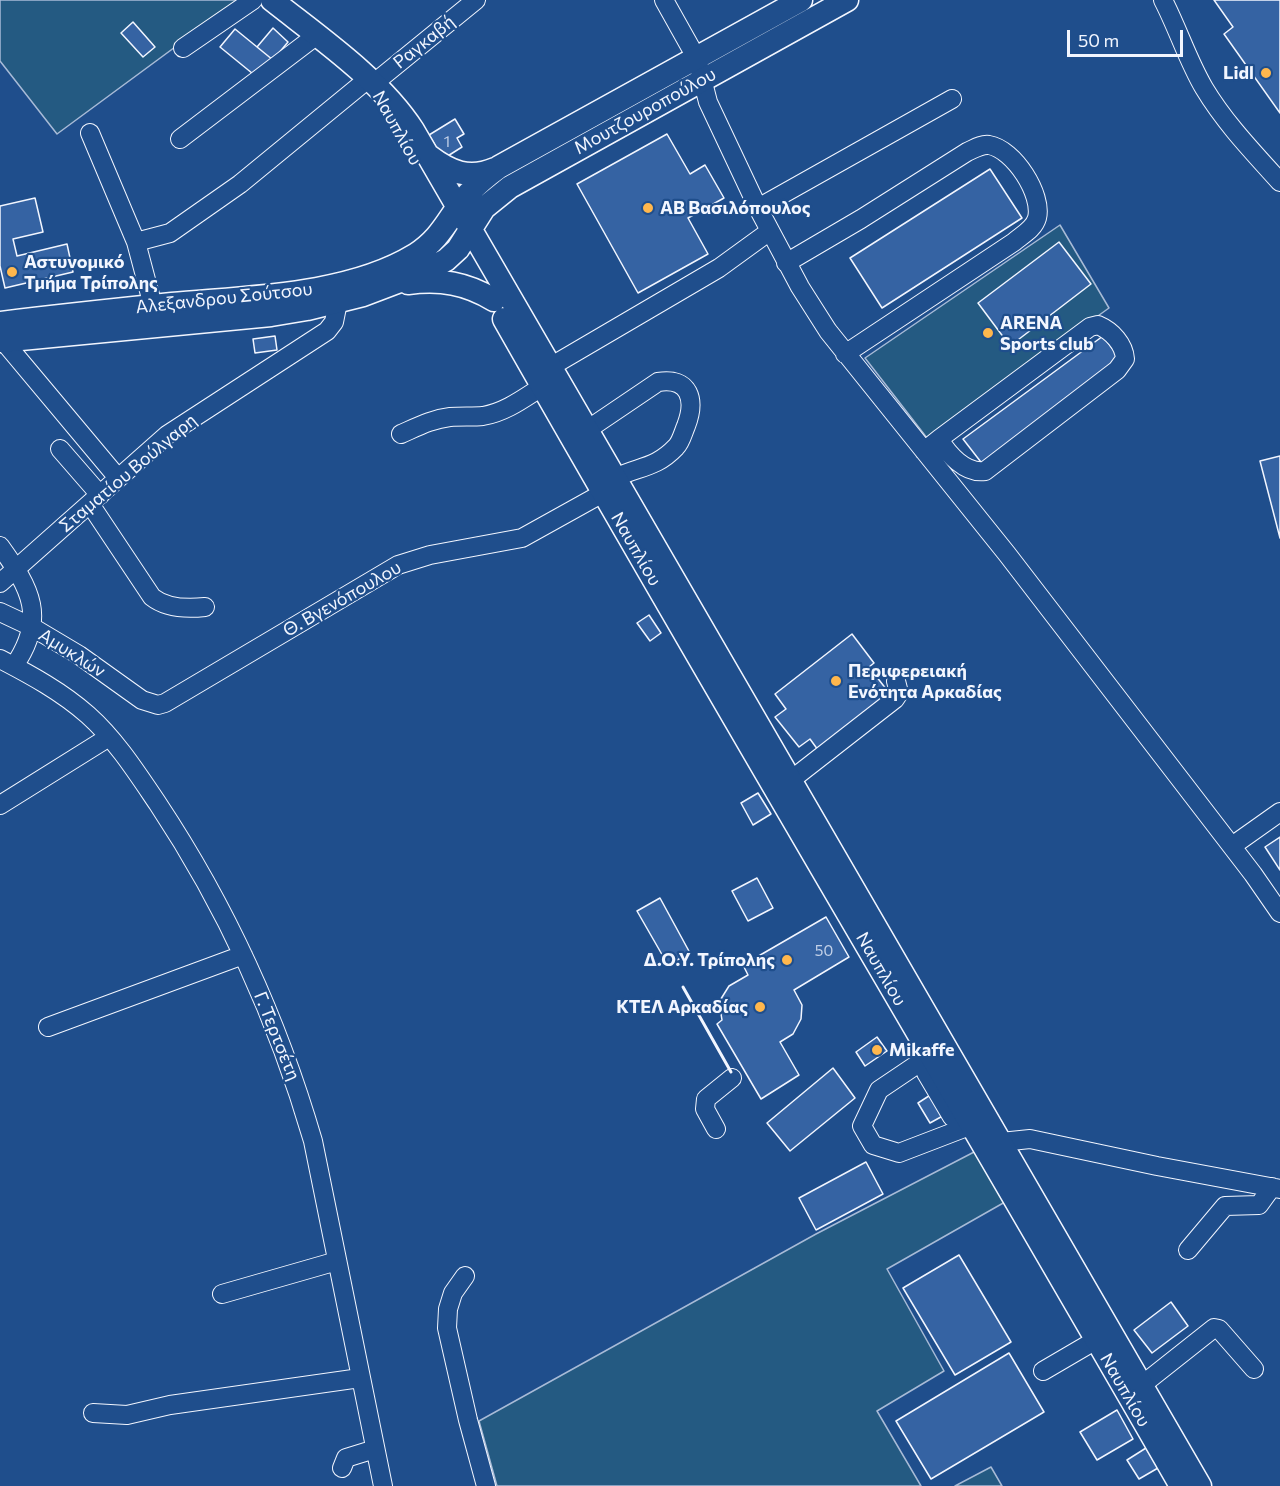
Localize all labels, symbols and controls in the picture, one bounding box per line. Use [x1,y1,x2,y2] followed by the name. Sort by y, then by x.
[389,11,459,73] street label: Ραγκαβή
[1070,18,1186,56] scale bar
[1078,29,1119,51] text: 50 m
[1223,62,1254,84] place label: Lidl
[570,63,720,159] street label: Μουτζουροπούλου
[1259,66,1273,80] marker: Lidl
[368,87,426,169] street label: Ναυπλίου
[444,133,450,151] house number: 1
[660,197,810,219] place label: ΑΒ Βασιλόπουλος
[641,201,655,215] marker: ΑΒ Βασιλόπουλος
[24,251,158,294] place label: Αστυνομικό Τμήμα Τρίπολης
[5,265,19,279] marker: Αστυνομικό Τμήμα Τρίπολης
[134,278,314,318] street label: Αλεξανδρου Σούτσου
[1000,312,1094,354] place label: ARENA Sports club
[981,326,995,340] marker: ARENA Sports club
[55,409,201,537] street label: Σταματίου Βούλγαρη
[606,508,666,590] street label: Ναυπλίου
[279,556,405,642] street label: Θ. Βγενόπουλου
[35,624,109,682] street label: Αμυκλών
[848,660,1002,702] place label: Περιφερειακή Ενότητα Αρκαδίας
[829,674,843,688] marker: Περιφερειακή Ενότητα Αρκαδίας
[851,928,911,1010] street label: Ναυπλίου
[815,942,833,960] house number: 50
[644,949,775,971] place label: Δ.Ο.Υ. Τρίπολης
[780,953,794,967] marker: Δ.Ο.Υ. Τρίπολης
[249,988,305,1084] street label: Γ. Τερτσέτη
[616,996,748,1018] place label: ΚΤΕΛ Αρκαδίας
[753,1000,767,1014] marker: ΚΤΕΛ Αρκαδίας
[889,1039,955,1061] place label: Mikaffe
[870,1043,884,1057] marker: Mikaffe
[1095,1349,1155,1431] street label: Ναυπλίου

